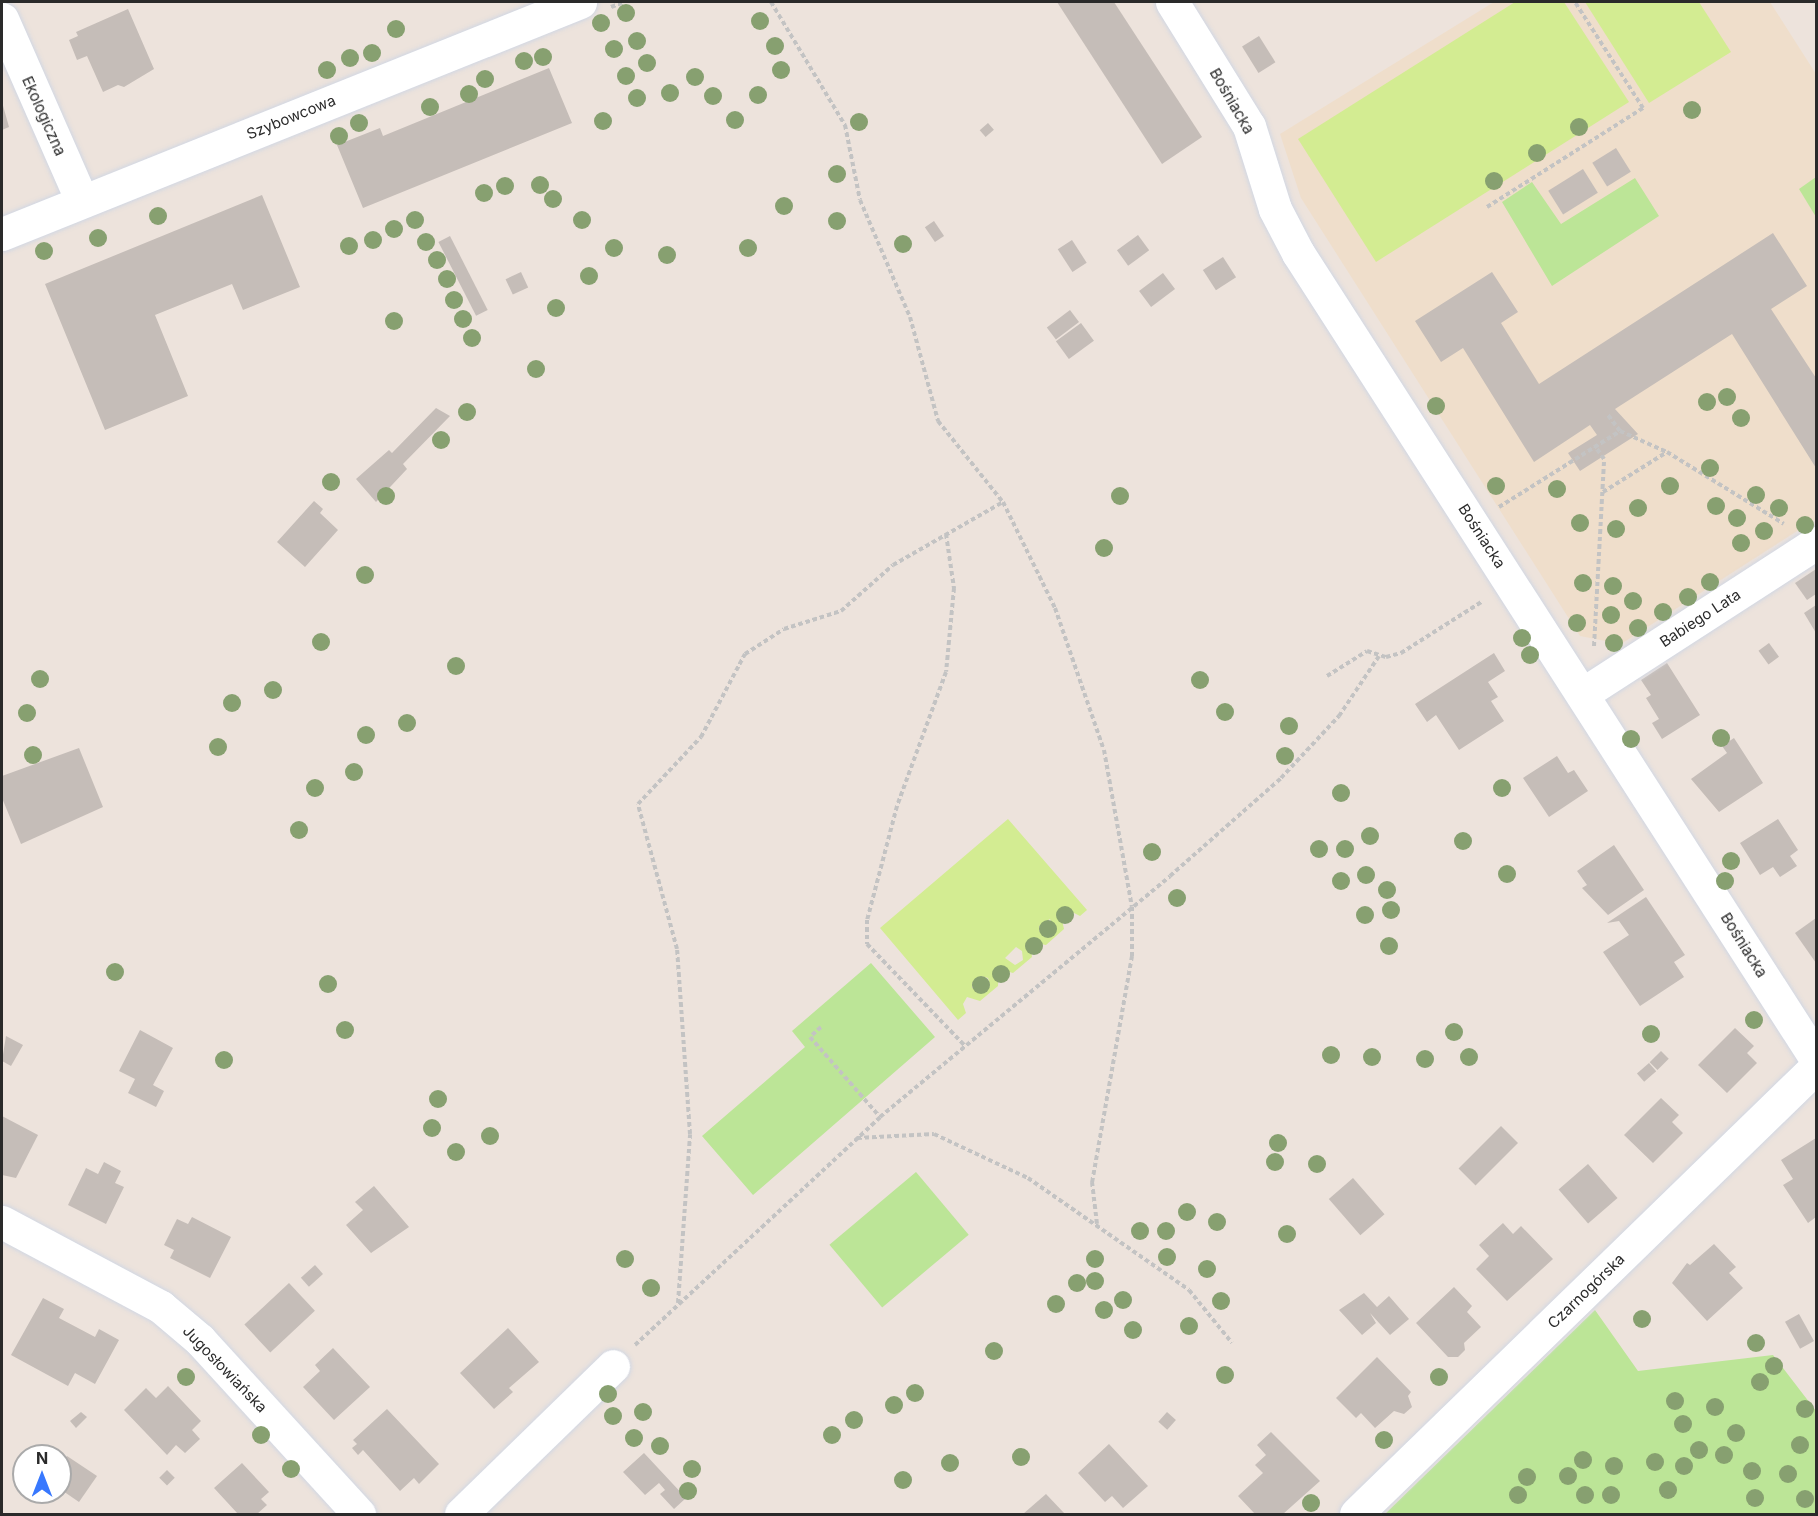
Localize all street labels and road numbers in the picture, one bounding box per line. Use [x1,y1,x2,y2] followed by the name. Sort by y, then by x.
[1206,65,1258,137] street label: Bośniacka
[18,73,70,159] street label: Ekologiczna
[244,91,338,143] street label: Szybowcowa
[1455,501,1509,571] street label: Bośniacka
[1656,585,1744,651] street label: Babiego Lata
[1717,909,1771,981] street label: Bośniacka
[1544,1250,1628,1332] street label: Czarnogórska
[179,1322,271,1416] street label: Jugosłowiańska

